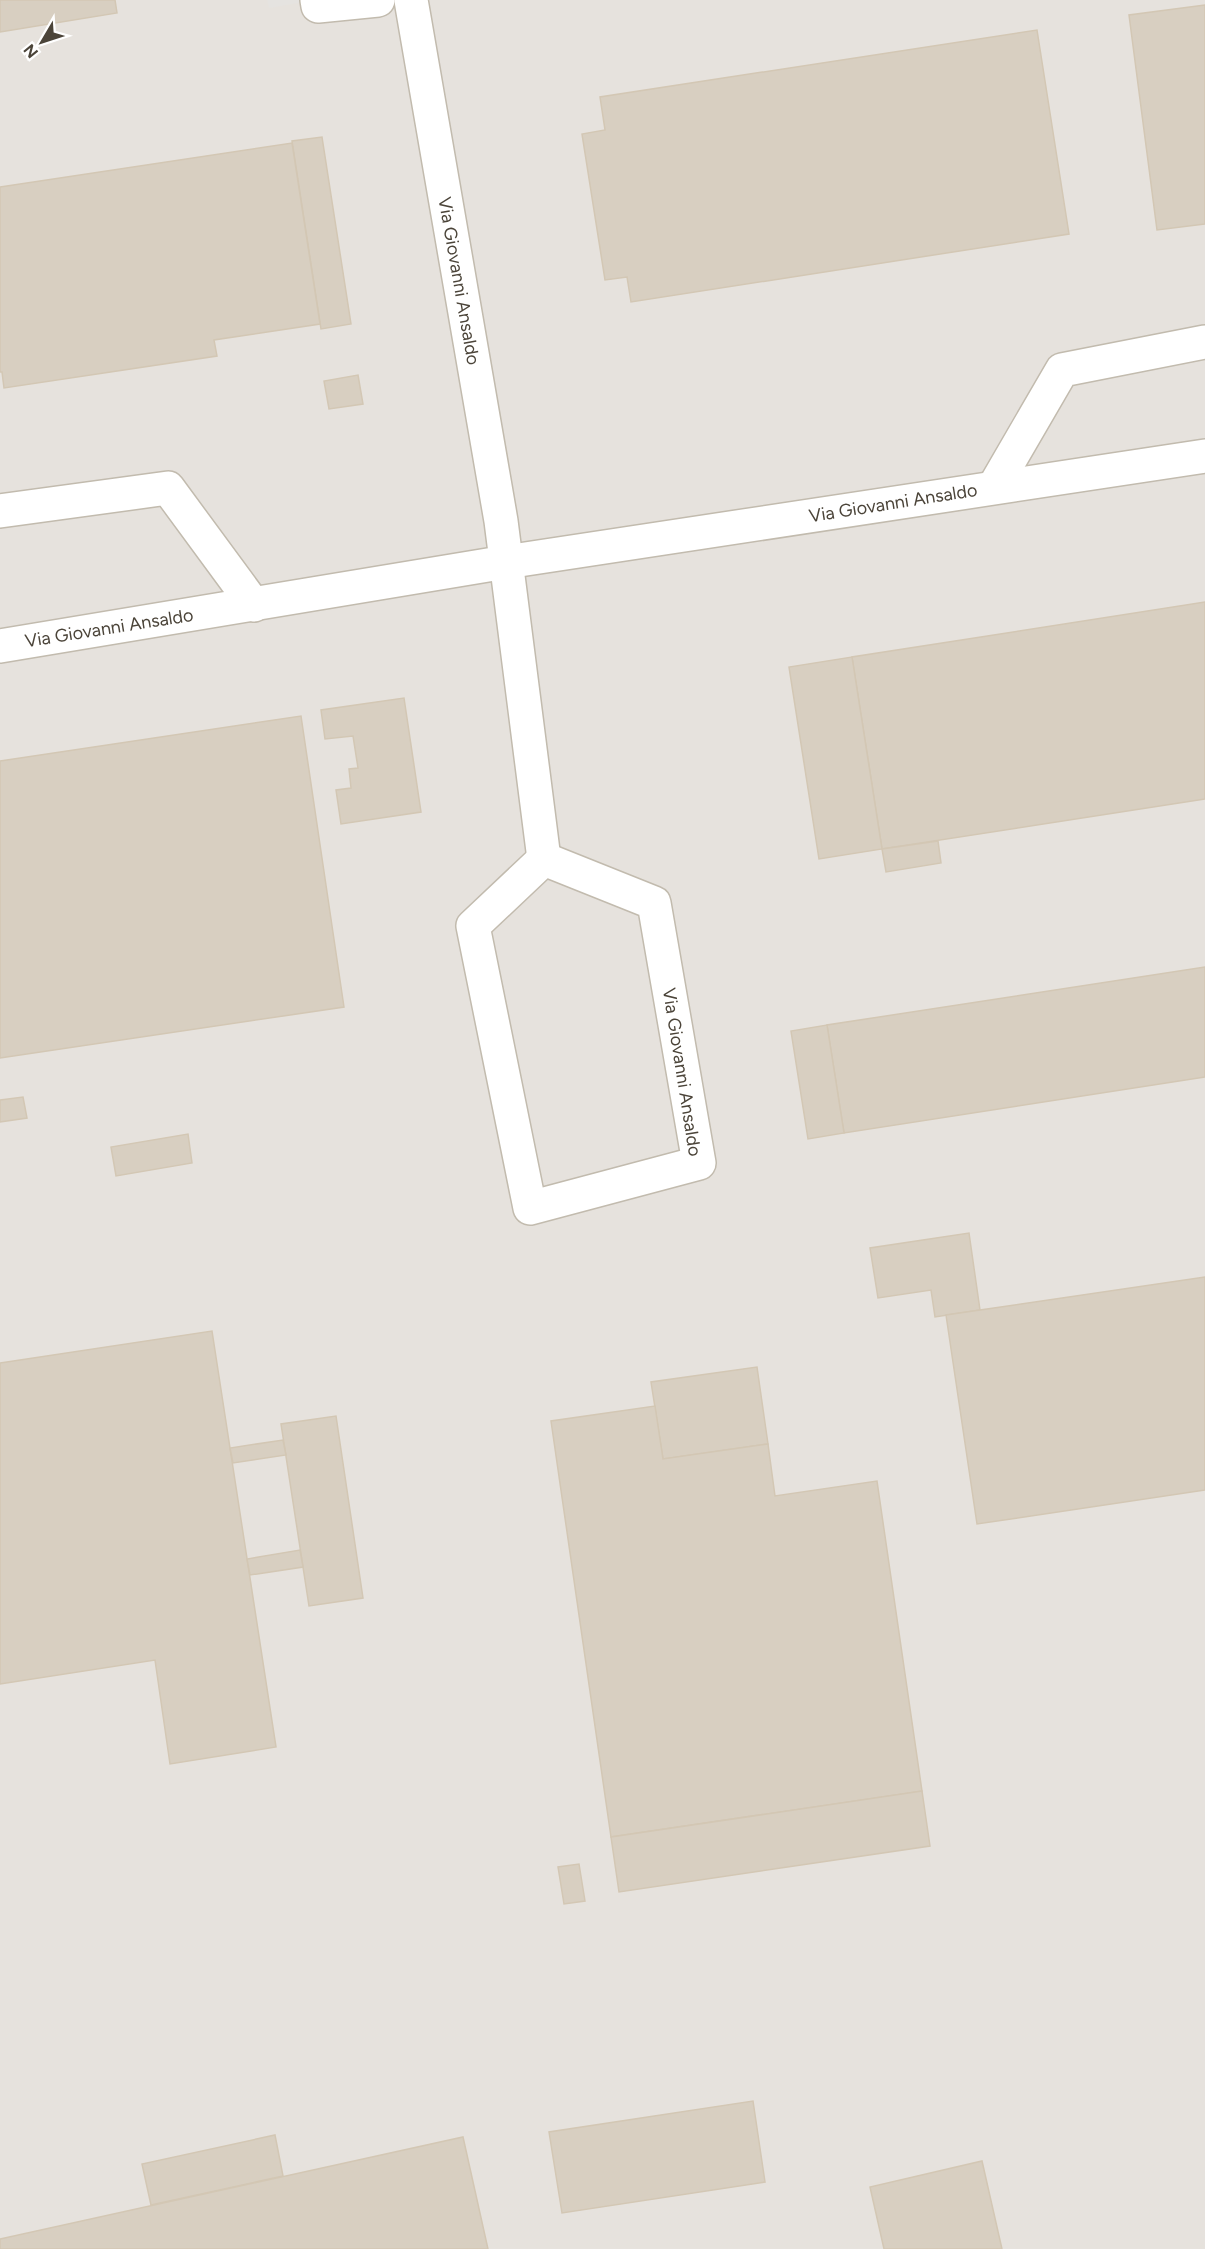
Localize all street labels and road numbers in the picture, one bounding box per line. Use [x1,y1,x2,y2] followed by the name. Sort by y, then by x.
[433,195,485,367] street label: Via Giovanni Ansaldo
[807,479,979,527] street label: Via Giovanni Ansaldo
[23,604,195,652] street label: Via Giovanni Ansaldo
[658,986,706,1158] street label: Via Giovanni Ansaldo

